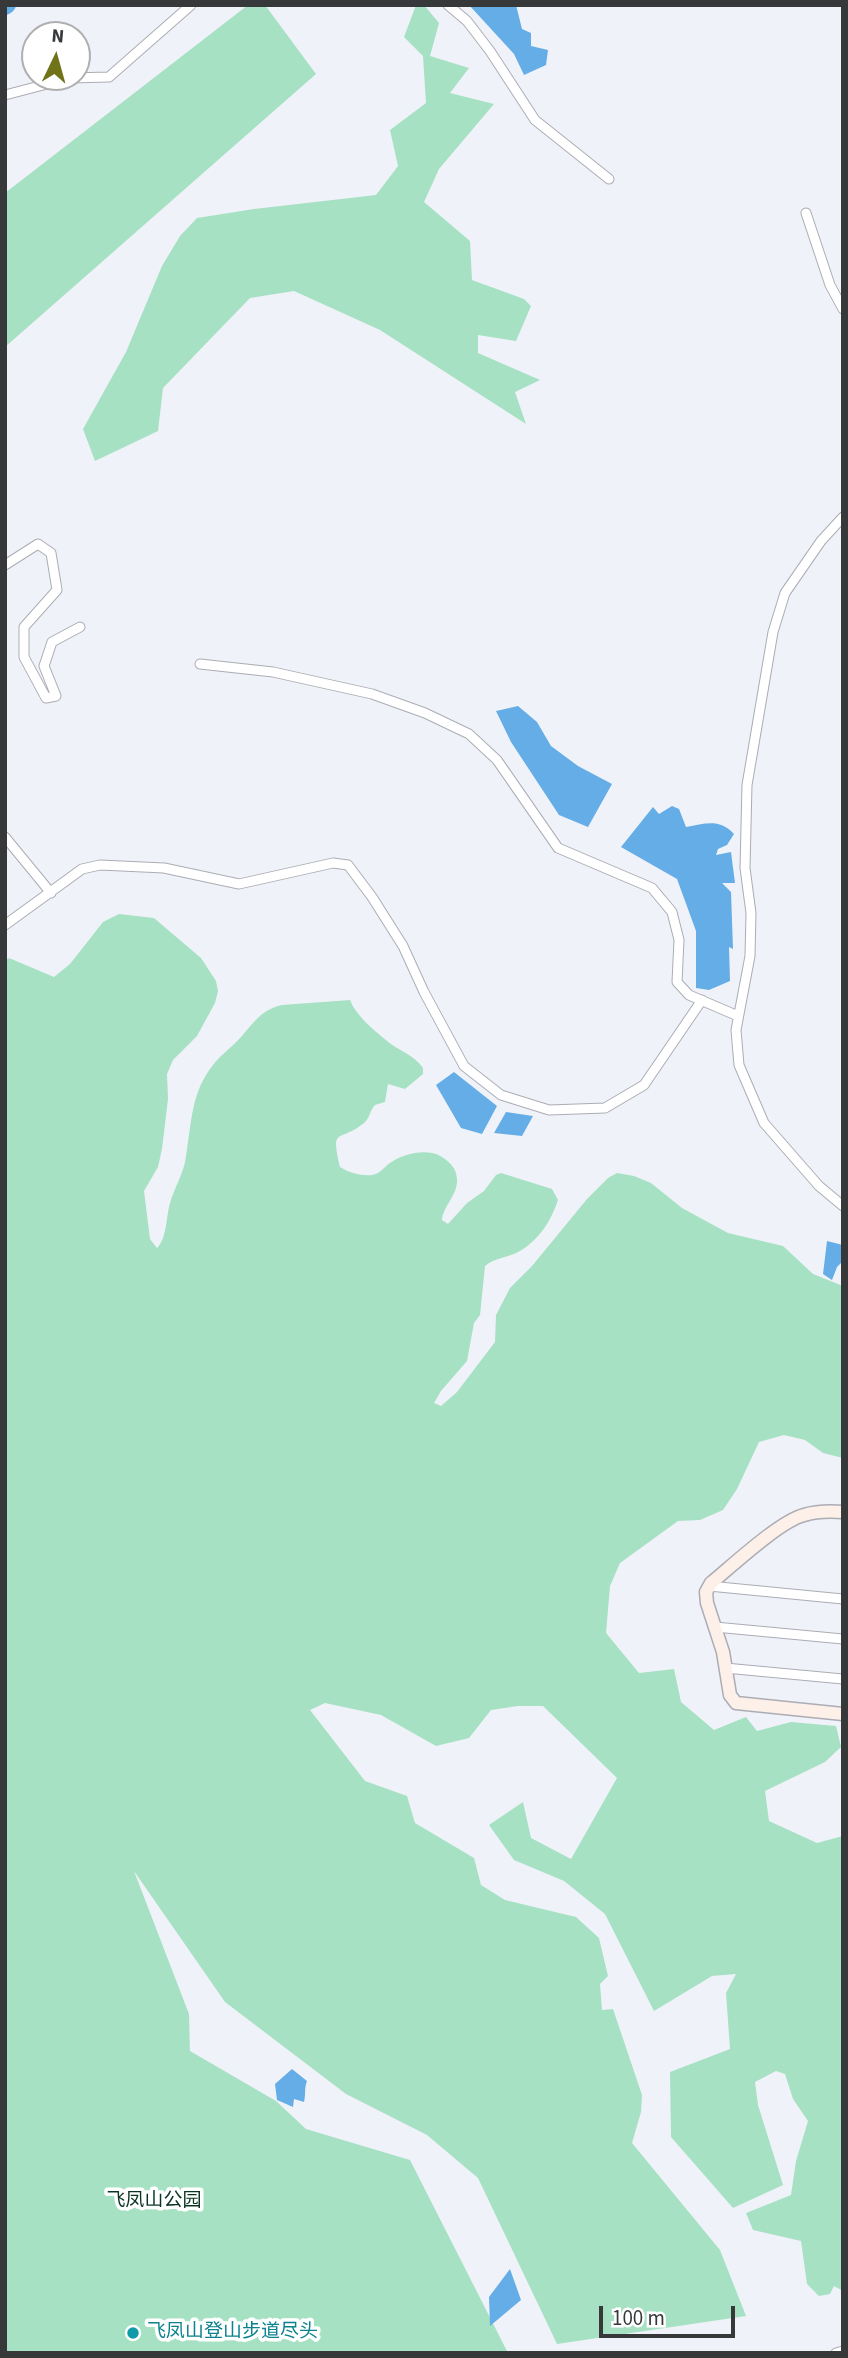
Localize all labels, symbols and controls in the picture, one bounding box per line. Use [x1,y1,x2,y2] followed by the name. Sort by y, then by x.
[21,21,91,91] north arrow
[50,23,65,51] text: N
[107,2191,201,2213] park label: 飞凤山公园
[603,2292,740,2336] scale bar
[612,2303,665,2333] text: 100 m
[147,2322,318,2344] place label: 飞凤山登山步道尽头
[125,2325,141,2341] marker: 飞凤山登山步道尽头

